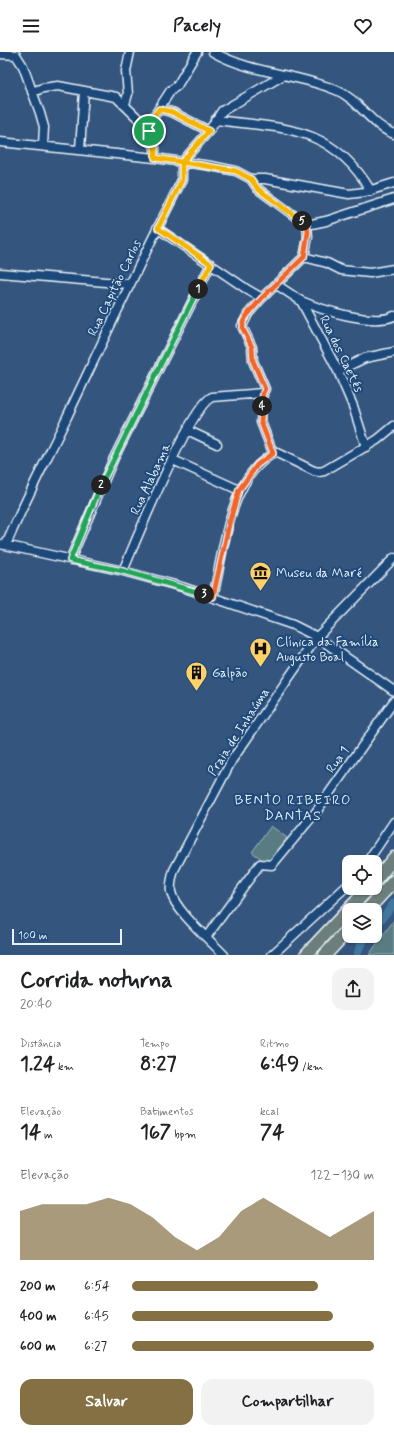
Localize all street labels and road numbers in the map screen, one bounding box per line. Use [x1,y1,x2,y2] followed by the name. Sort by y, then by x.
[84,237,146,339] street label: Rua Capitão Carlos
[315,313,367,396] street label: Rua dos Caetés
[127,440,175,518] street label: Rua Alabama
[204,685,274,779] street label: Praia de Inhaúma
[323,743,353,777] street label: Rua 1

